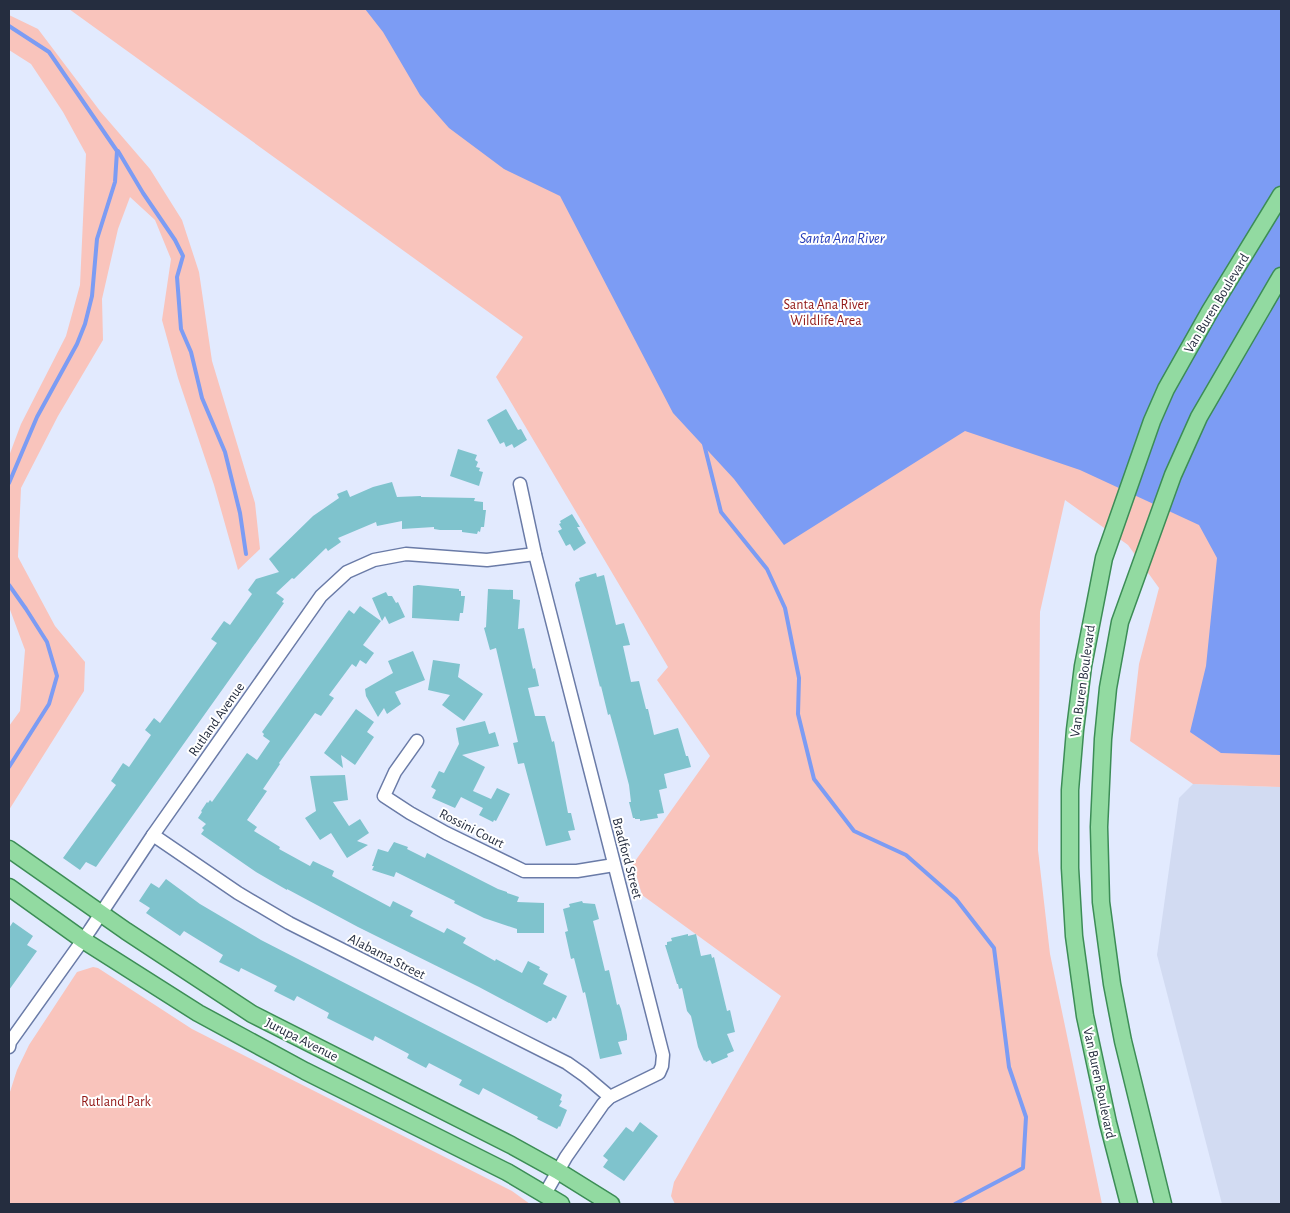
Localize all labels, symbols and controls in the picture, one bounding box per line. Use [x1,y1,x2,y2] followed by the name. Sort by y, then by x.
[799,231,886,246] water label: Santa Ana River
[1182,251,1252,356] street label: Van Buren Boulevard
[784,298,869,328] park label: Santa Ana River Wildlife Area
[1068,624,1098,738] street label: Van Buren Boulevard
[186,680,247,759] street label: Rutland Avenue
[437,807,507,851] street label: Rossini Court
[610,816,645,901] street label: Bradford Street
[346,931,428,983] street label: Alabama Street
[263,1016,340,1064] street label: Jurupa Avenue
[1080,1026,1118,1140] street label: Van Buren Boulevard
[81,1095,152,1109] park label: Rutland Park

